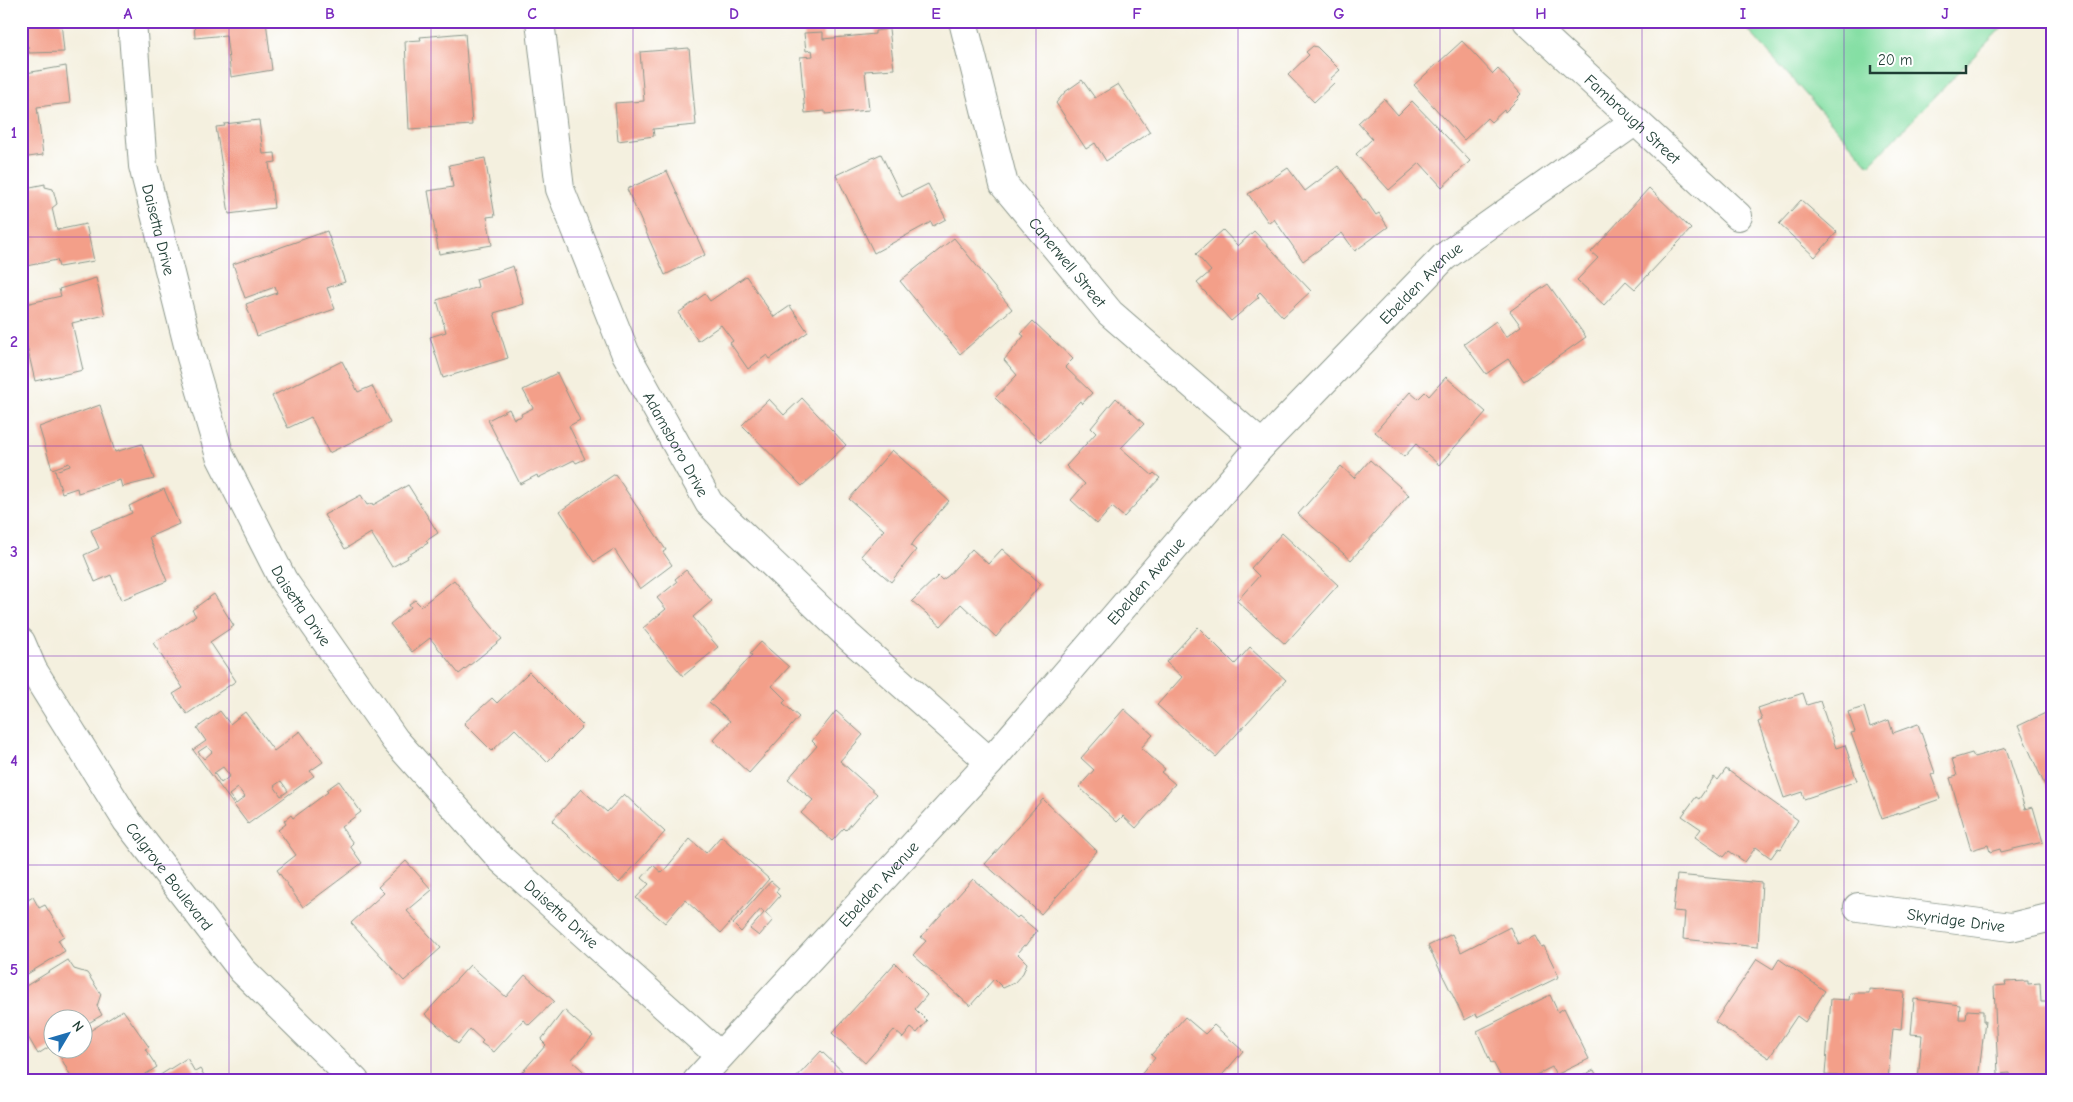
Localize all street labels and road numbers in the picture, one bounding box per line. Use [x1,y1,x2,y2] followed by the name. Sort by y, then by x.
[1581,71,1684,168] street label: Fambrough Street
[138,182,178,277] street label: Daisetta Drive
[1025,214,1110,311] street label: Canerwell Street
[1376,239,1466,328] street label: Ebelden Avenue
[639,389,712,500] street label: Adamsboro Drive
[1104,534,1189,629] street label: Ebelden Avenue
[267,563,334,650] street label: Daisetta Drive
[122,819,216,934] street label: Calgrove Boulevard
[835,838,923,931] street label: Ebelden Avenue
[520,876,602,952] street label: Daisetta Drive
[1906,906,2006,936] street label: Skyridge Drive

